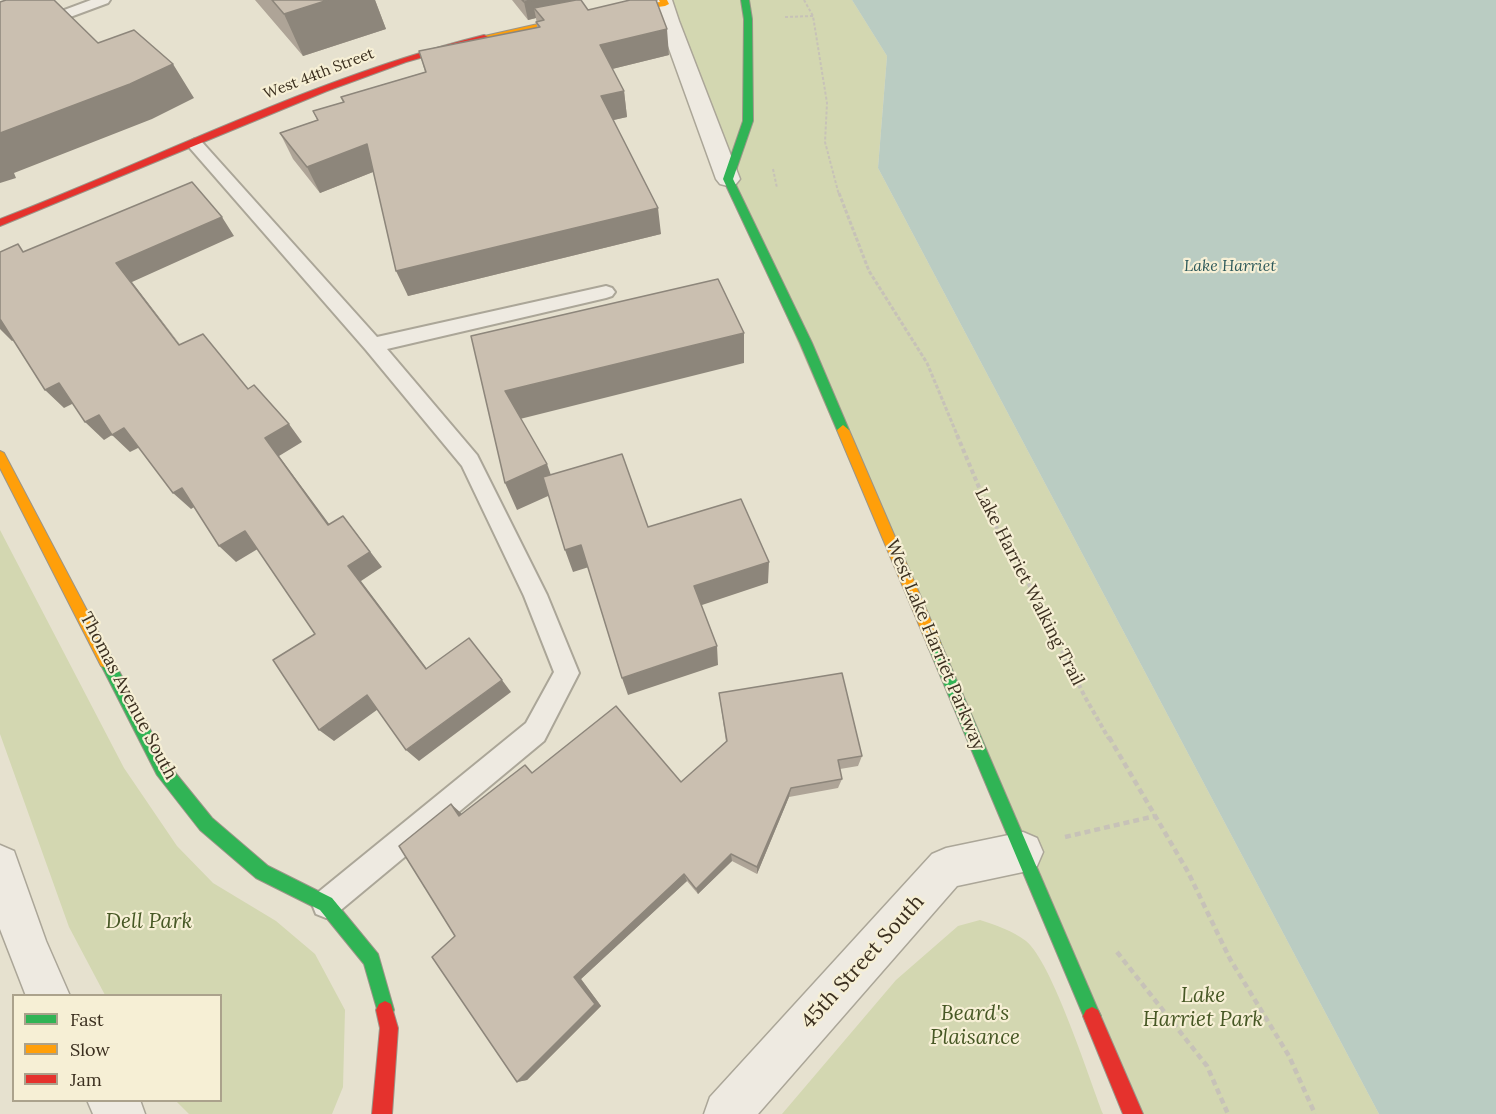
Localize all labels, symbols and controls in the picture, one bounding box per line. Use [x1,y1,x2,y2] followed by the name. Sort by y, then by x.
[261,45,377,103] street label: West 44th Street
[1184,256,1276,276] water label: Lake Harriet
[970,484,1088,690] street label: Lake Harriet Walking Trail
[881,536,989,754] street label: West Lake Harriet Parkway
[75,609,181,783] street label: Thomas Avenue South
[796,890,930,1034] street label: 45th Street South
[106,909,192,935] park label: Dell Park
[1143,983,1263,1033] park label: Lake Harriet Park
[12,994,222,1102] legend
[930,1001,1020,1051] park label: Beard's Plaisance
[70,1008,104,1031] text: Fast
[70,1038,110,1061] text: Slow
[70,1068,102,1091] text: Jam

